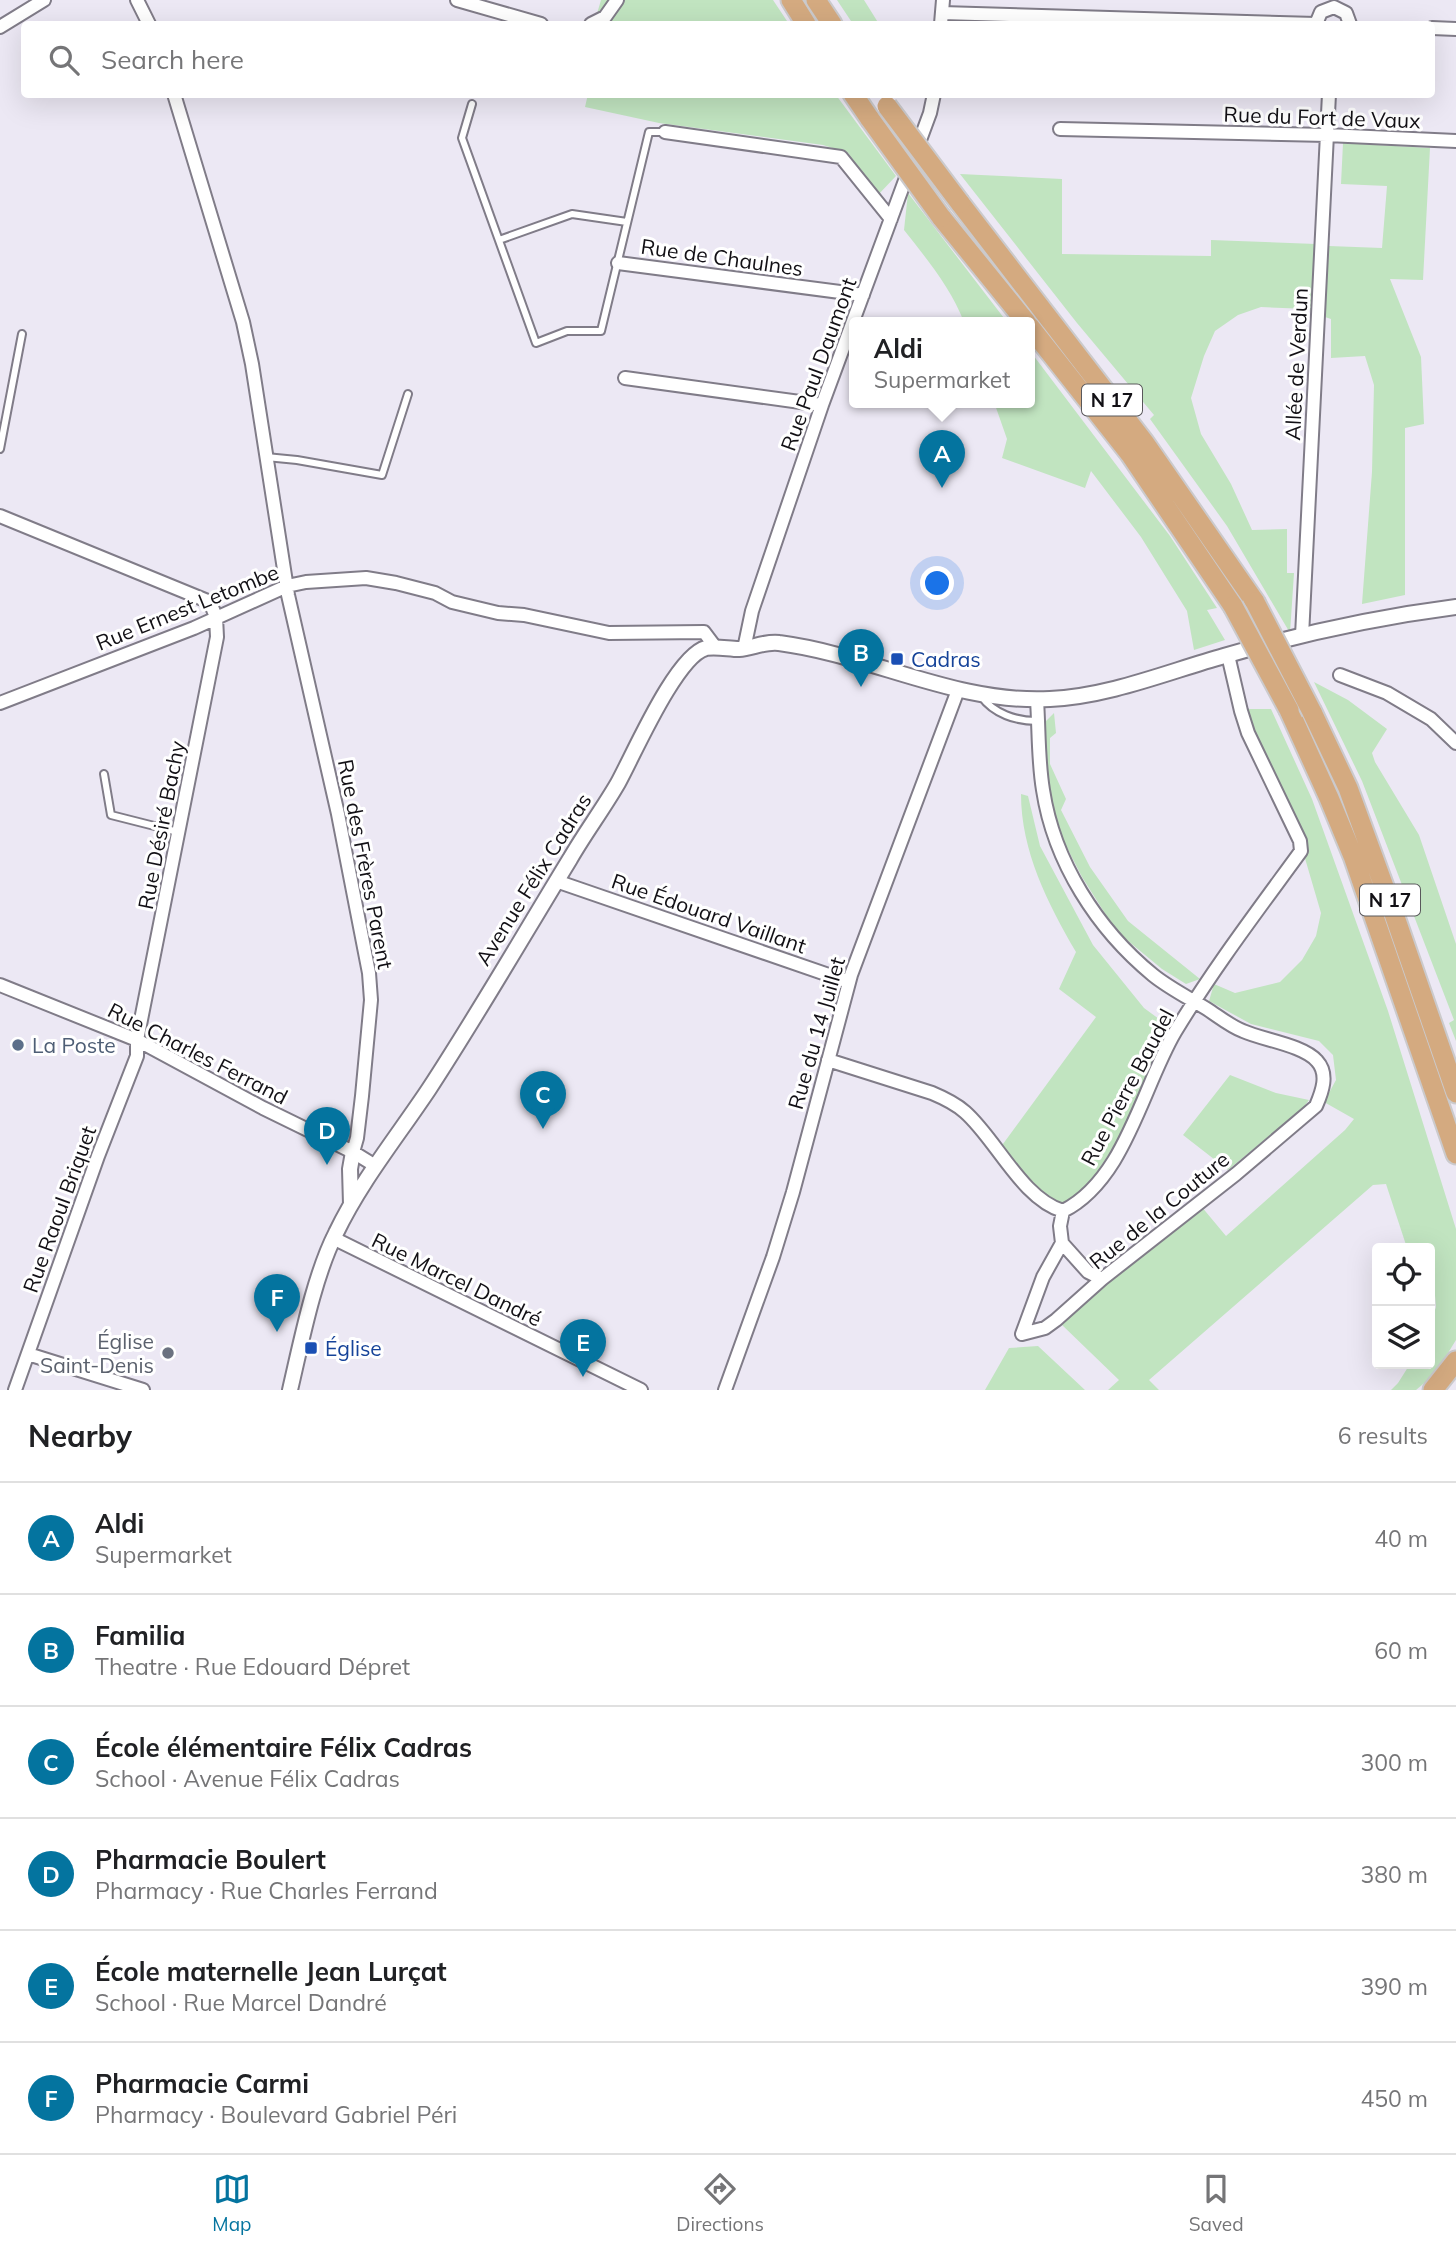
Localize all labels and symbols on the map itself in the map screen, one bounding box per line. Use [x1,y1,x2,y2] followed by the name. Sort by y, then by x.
[1223,101,1421,133] street label: Rue du Fort de Vaux
[639,233,805,281] street label: Rue de Chaulnes
[775,274,861,454] street label: Rue Paul Daumont
[1279,287,1313,441] street label: Allée de Verdun
[1082,384,1142,416] road number: N 17
[919,430,965,488] pin: A
[92,558,282,656] street label: Rue Ernest Letombe
[920,566,954,600] your location
[838,629,884,687] pin: B
[911,646,981,672] place label: Cadras
[889,651,905,667] marker: Cadras
[132,739,190,911] street label: Rue Désiré Bachy
[333,757,399,971] street label: Rue des Frères Parent
[470,788,596,970] street label: Avenue Félix Cadras
[608,868,810,958] street label: Rue Édouard Vaillant
[1360,885,1420,916] road number: N 17
[782,954,850,1112] street label: Rue du 14 Juillet
[104,996,292,1110] street label: Rue Charles Ferrand
[1075,1004,1179,1170] street label: Rue Pierre Baudel
[32,1032,116,1058] place label: La Poste
[10,1037,26,1053] marker: La Poste
[520,1071,566,1129] pin: C
[304,1107,350,1165] pin: D
[17,1122,101,1296] street label: Rue Raoul Briquet
[1084,1146,1234,1274] street label: Rue de la Couture
[368,1227,546,1331] street label: Rue Marcel Dandré
[254,1274,300,1332] pin: F
[560,1319,606,1377] pin: E
[40,1328,154,1378] place label: Église Saint-Denis
[325,1335,382,1361] place label: Église
[303,1340,319,1356] marker: Église
[160,1345,176,1361] marker: Église Saint-Denis

